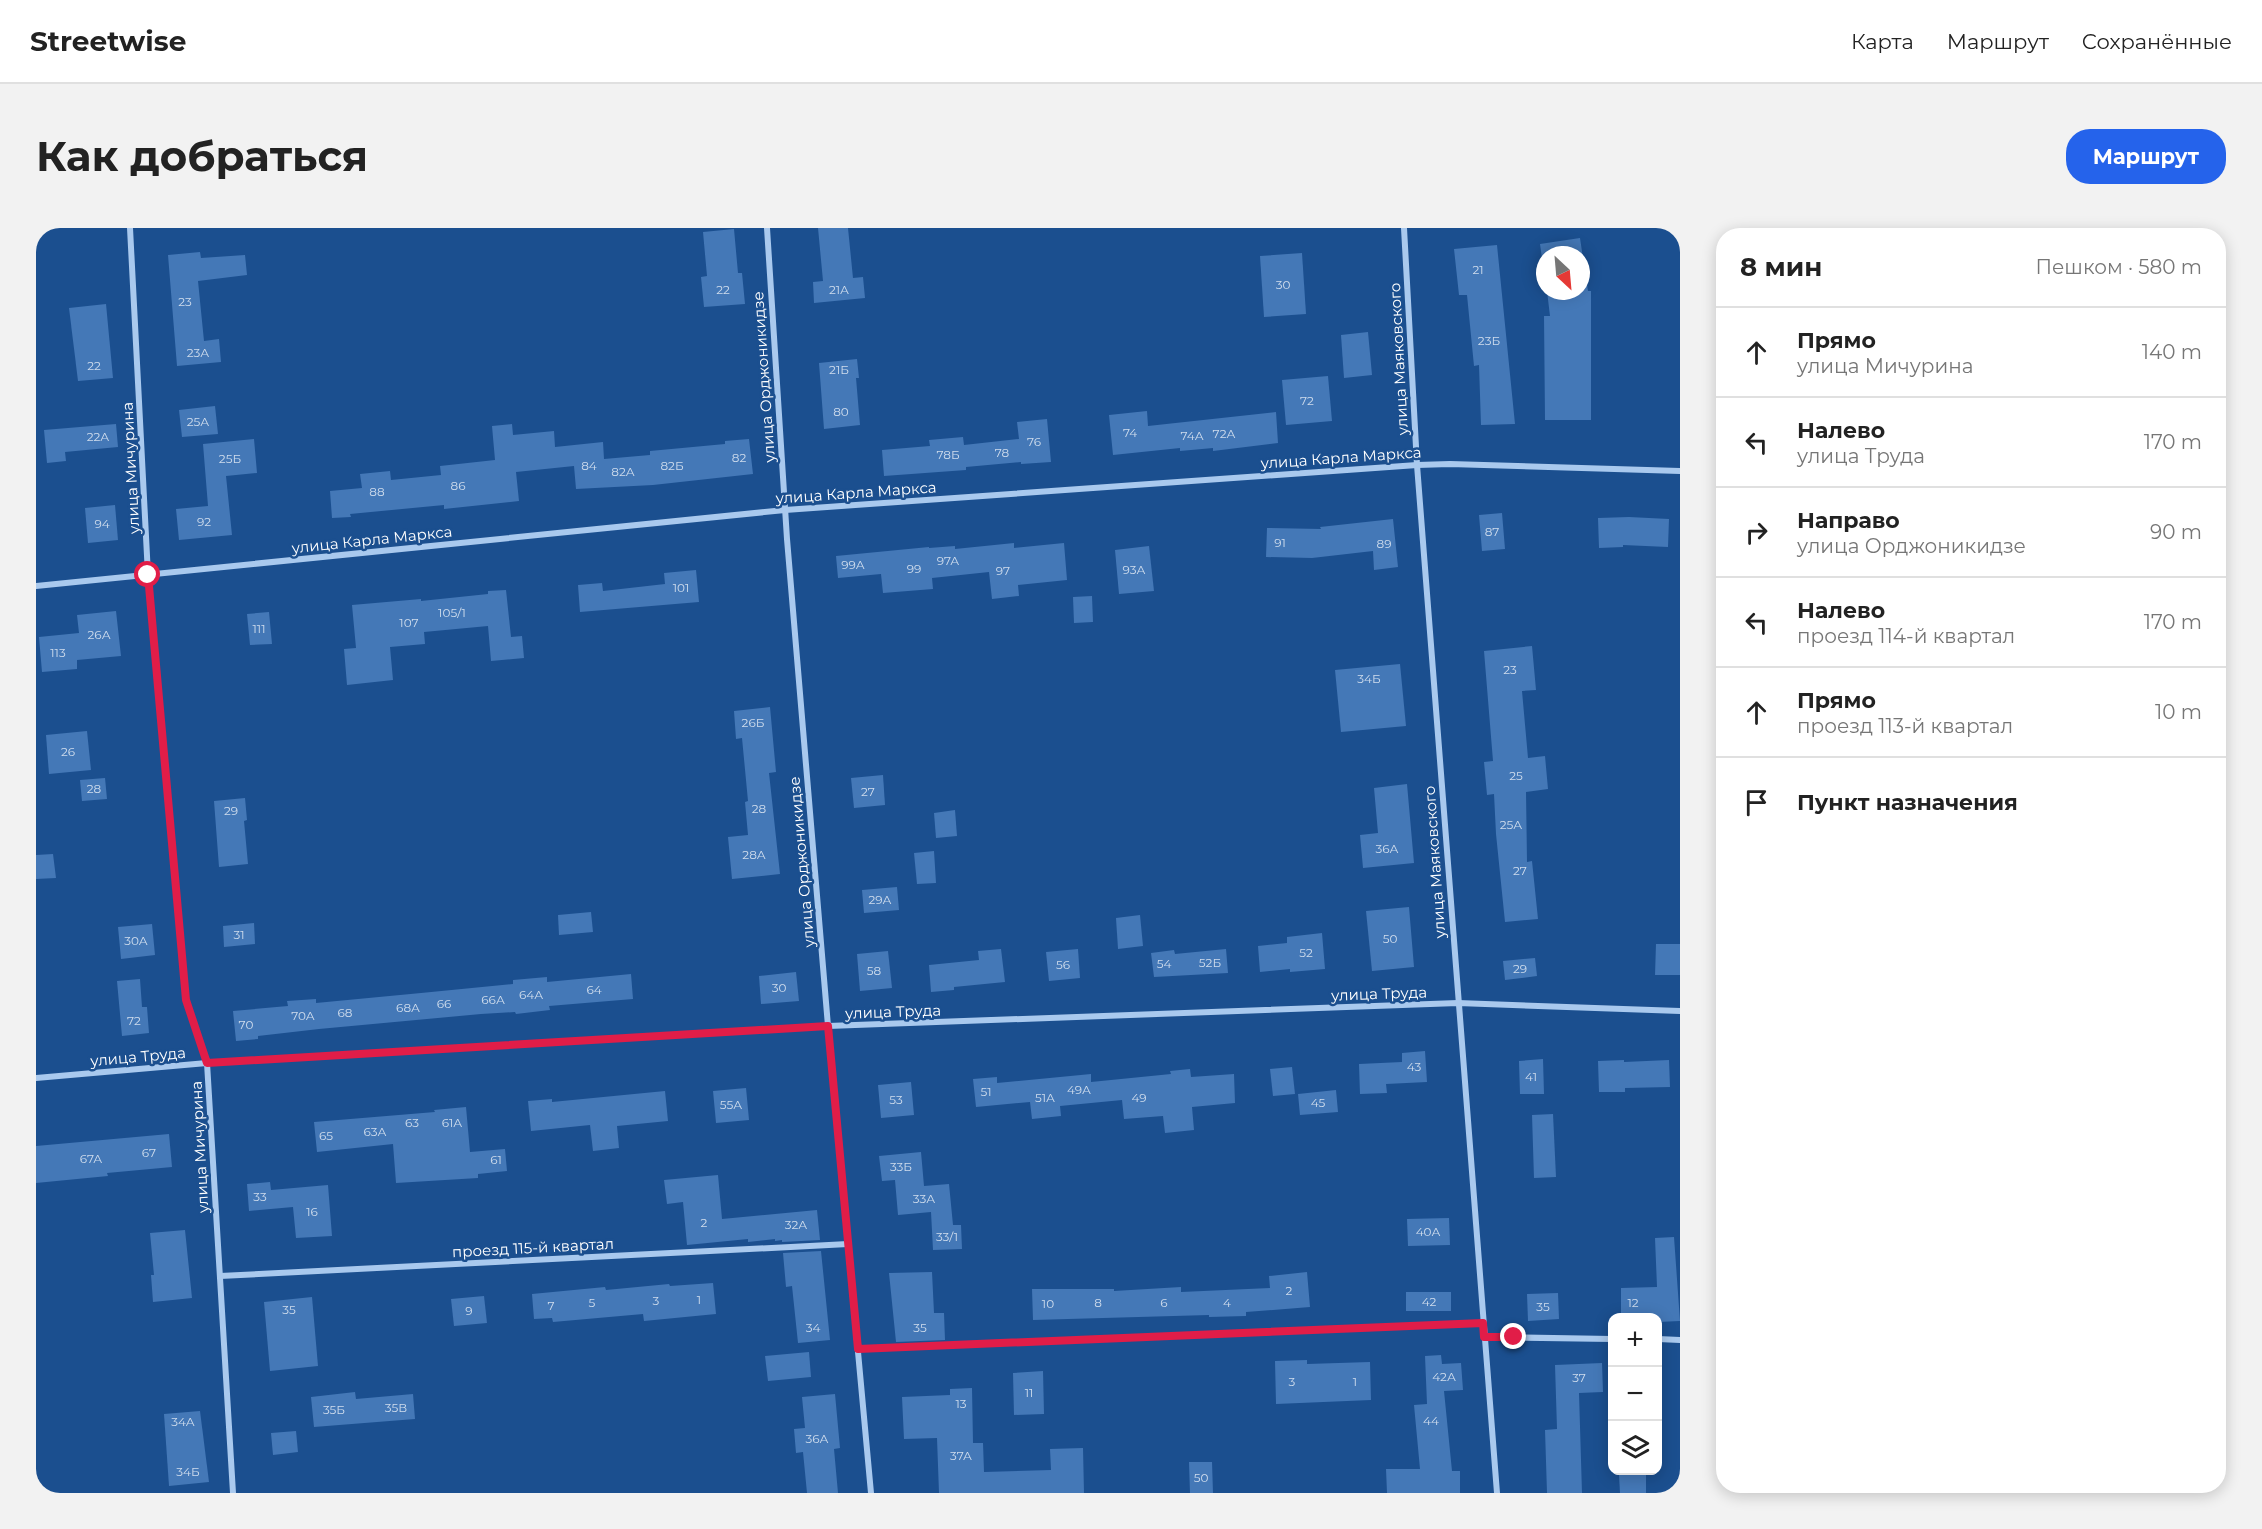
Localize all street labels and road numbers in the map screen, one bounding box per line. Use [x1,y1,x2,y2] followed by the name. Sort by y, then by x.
[1385,282,1412,437] street label: улица Маяковского
[748,291,779,464] street label: улица Орджоникидзе
[118,401,144,536] street label: улица Мичурина
[1259,442,1422,473] street label: улица Карла Маркса
[774,477,937,508] street label: улица Карла Маркса
[290,522,453,557] street label: улица Карла Маркса
[785,776,819,949] street label: улица Орджоникидзе
[1420,785,1449,940] street label: улица Маяковского
[1330,982,1427,1005] street label: улица Труда
[844,1000,941,1023] street label: улица Труда
[88,1043,187,1070] street label: улица Труда
[187,1080,213,1215] street label: улица Мичурина
[452,1234,614,1261] street label: проезд 115-й квартал

